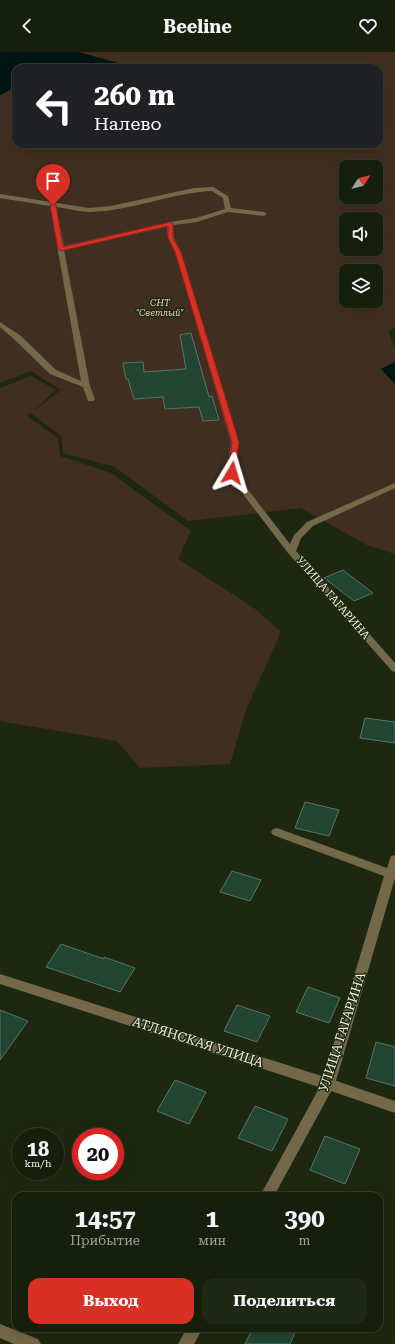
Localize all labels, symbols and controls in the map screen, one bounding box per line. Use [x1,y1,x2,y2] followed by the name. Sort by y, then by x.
[16,15,38,37] icon: back
[357,15,379,37] icon: heart
[163,16,232,37] text: Beeline
[94,79,175,112] text: 260 m
[28,80,80,132] icon: left
[94,113,162,134] text: Налево
[339,160,383,204] north arrow
[339,160,383,308] map controls
[36,164,70,205] pin
[42,170,64,192] icon: arrive
[339,212,383,256] button: sound
[339,264,383,308] button: layers
[136,298,184,318] park label: СНТ "Светлый"
[211,452,253,494] position arrow
[294,554,373,642] street label: УЛИЦА ГАГАРИНА
[316,971,368,1093] street label: УЛИЦА ГАГАРИНА
[131,1014,265,1070] street label: АТЛЯНСКАЯ УЛИЦА
[72,1128,124,1180] speed limit sign: 20
[27,1137,49,1161] text: 18
[25,1158,51,1169] text: km/h
[75,1205,136,1233] text: 14:57
[205,1205,219,1233] text: 1
[284,1205,325,1233] text: 390
[70,1233,140,1248] text: Прибытие
[198,1233,226,1248] text: мин
[299,1233,310,1248] text: m
[28,1278,194,1324] button: Выход
[202,1278,367,1324] button: Поделиться

